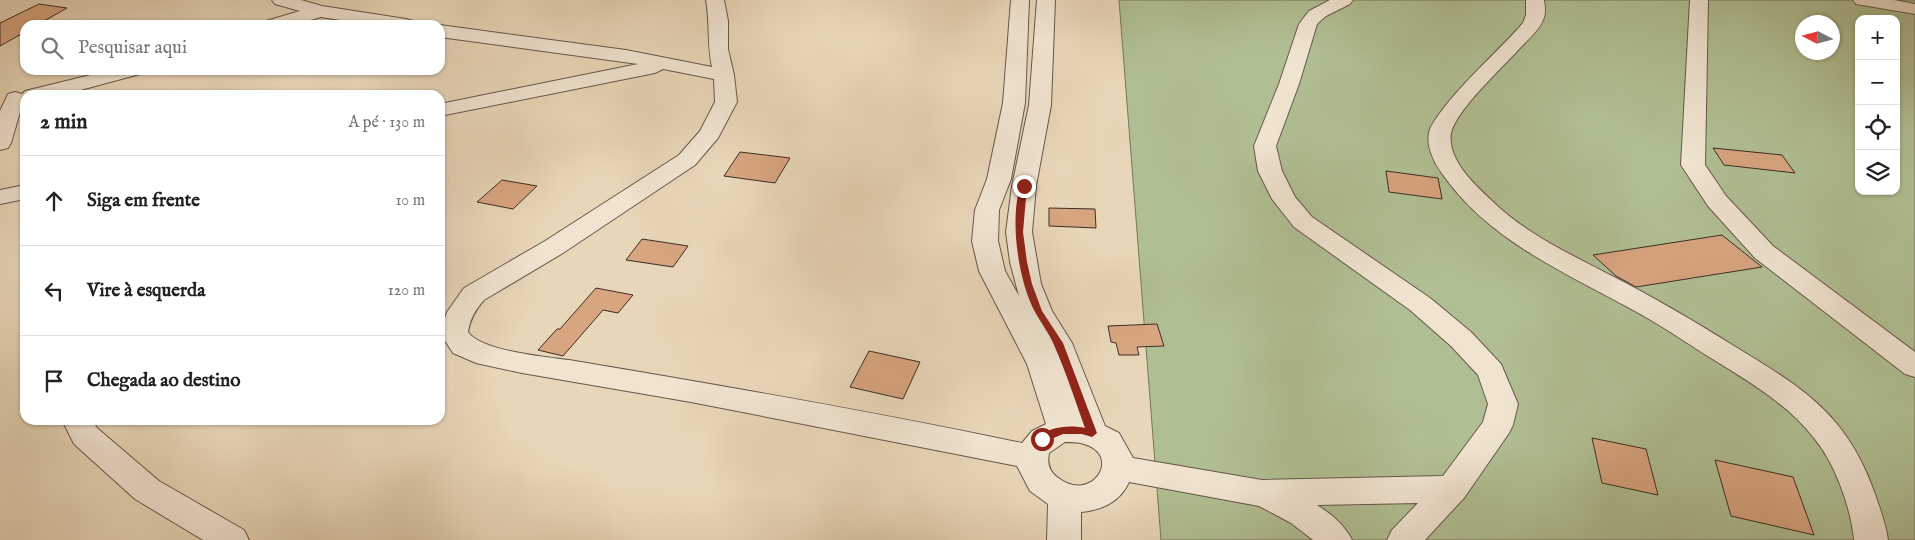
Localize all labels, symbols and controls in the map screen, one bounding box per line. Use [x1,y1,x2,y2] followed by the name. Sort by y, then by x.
[1795,15,1840,60] north arrow
[1855,15,1900,195] map controls
[1855,15,1900,60] button: +
[20,20,445,75] search box
[38,34,66,62] icon: search
[78,36,187,60] text: Pesquisar aqui
[1855,60,1900,105] button: −
[1855,105,1900,150] button: locate
[40,109,87,136] text: 2 min
[349,113,425,133] text: A pé · 130 m
[1855,150,1900,195] button: layers
[1013,175,1036,198] route end
[40,187,68,215] icon: ahead
[87,189,200,213] text: Siga em frente
[395,191,425,211] text: 10 m
[40,277,68,305] icon: left
[87,279,205,303] text: Vire à esquerda
[388,281,425,301] text: 120 m
[40,367,68,395] icon: arrive
[87,369,240,393] text: Chegada ao destino
[1031,428,1054,451] route start

